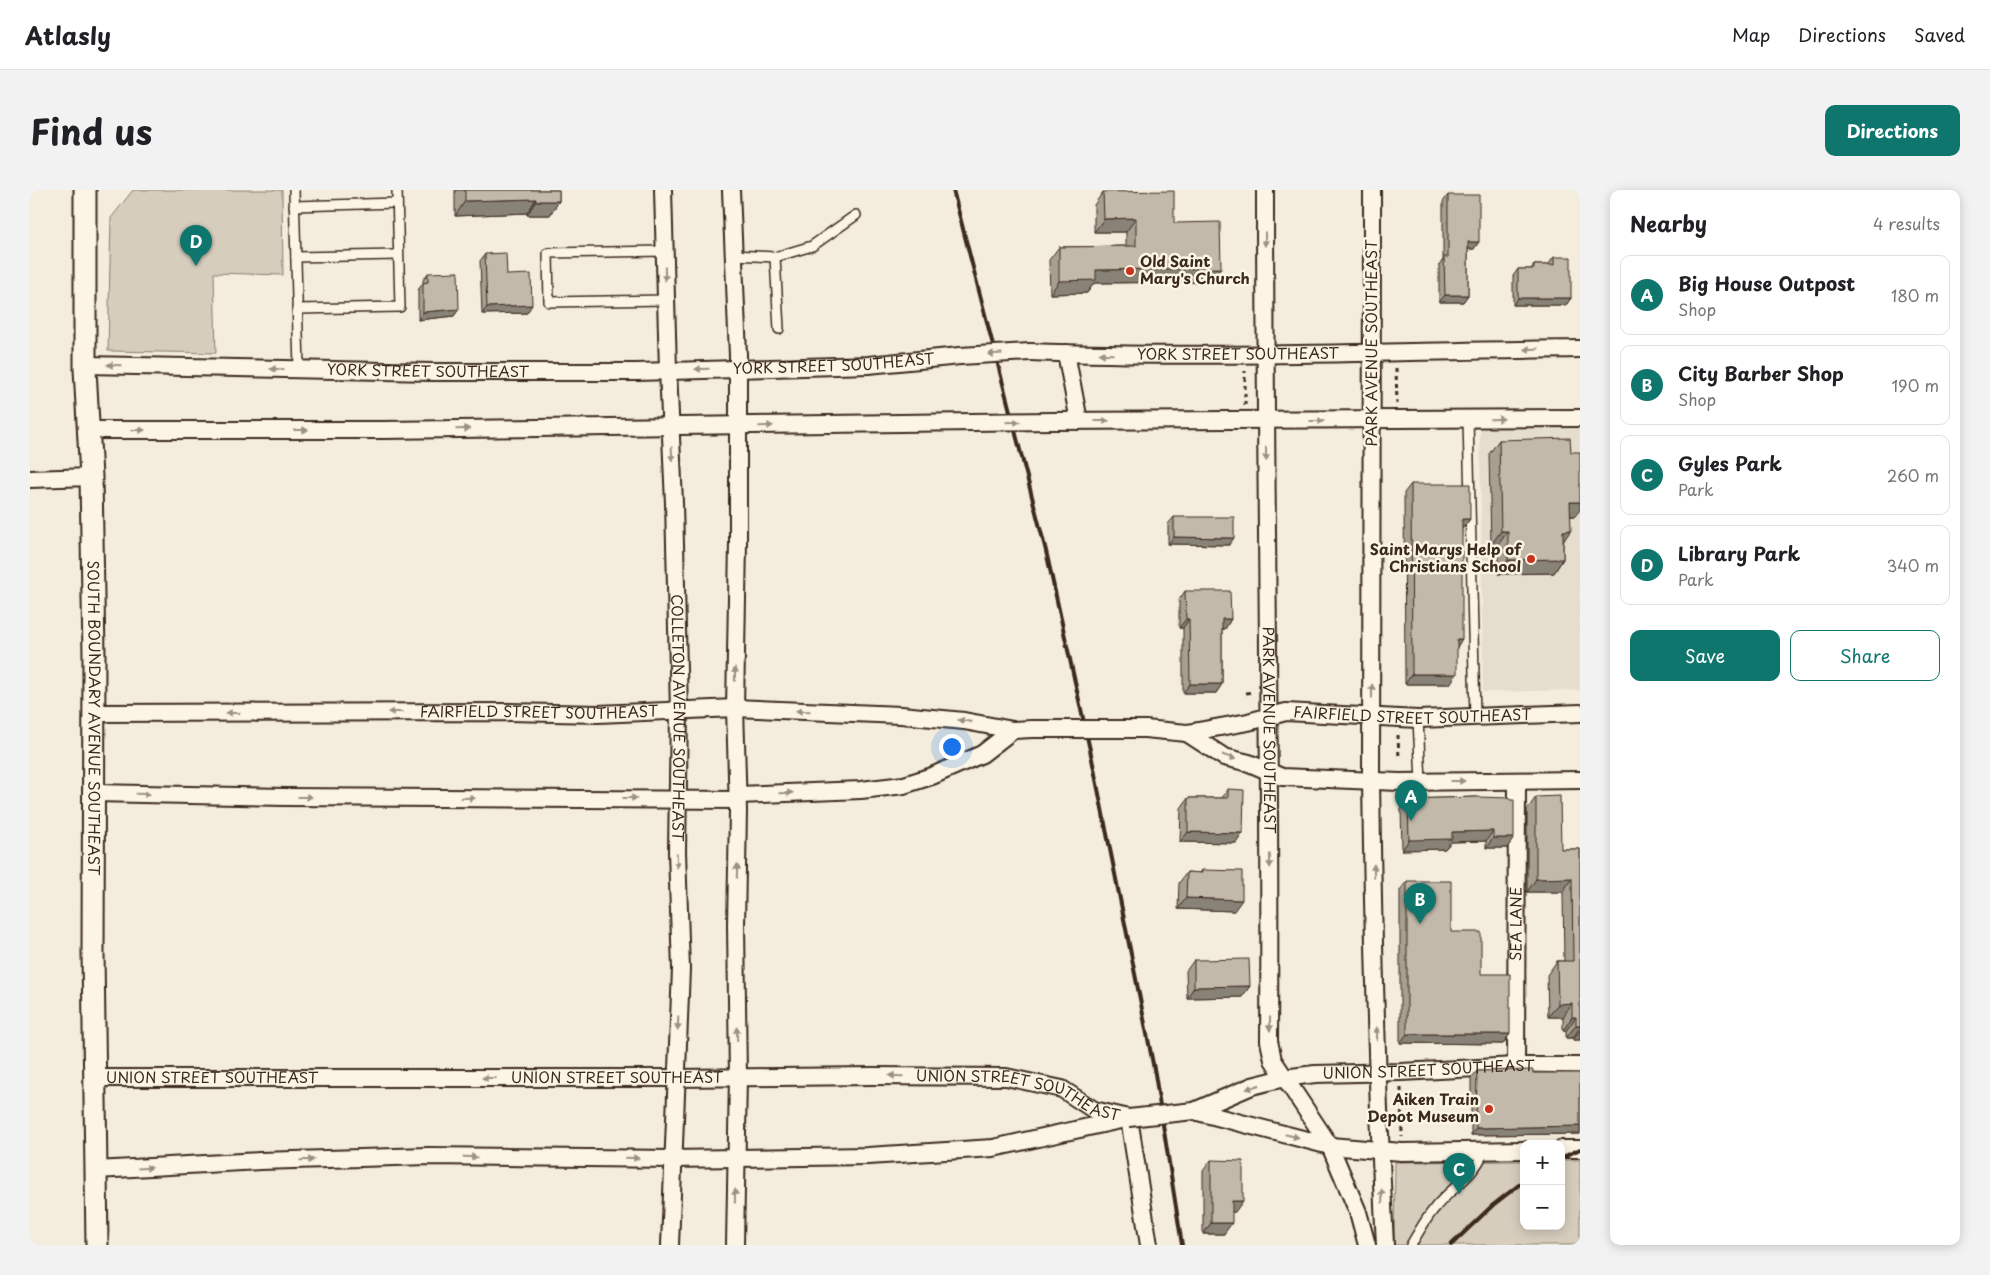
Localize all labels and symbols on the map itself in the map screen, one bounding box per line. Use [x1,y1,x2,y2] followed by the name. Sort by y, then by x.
[180,225,212,266] pin: D
[1261,231,1269,247] one-way arrow
[1359,239,1382,447] street label: PARK AVENUE SOUTHEAST
[1140,249,1250,289] place label: Old Saint Mary's Church
[1124,265,1136,277] marker: Old Saint Mary's Church
[661,266,669,282] one-way arrow
[1137,340,1340,365] street label: YORK STREET SOUTHEAST
[732,345,936,379] street label: YORK STREET SOUTHEAST
[1523,345,1539,353] one-way arrow
[987,350,1003,358] one-way arrow
[1098,350,1114,358] one-way arrow
[327,357,530,382] street label: YORK STREET SOUTHEAST
[106,361,122,369] one-way arrow
[268,364,284,372] one-way arrow
[693,366,709,374] one-way arrow
[1489,415,1505,423] one-way arrow
[1094,417,1110,425] one-way arrow
[1309,417,1325,425] one-way arrow
[1005,418,1021,426] one-way arrow
[758,422,774,430] one-way arrow
[456,425,472,433] one-way arrow
[131,426,147,434] one-way arrow
[293,426,309,434] one-way arrow
[668,446,676,462] one-way arrow
[1262,446,1270,462] one-way arrow
[1370,537,1523,577] place label: Saint Marys Help of Christians School
[1525,553,1537,565] marker: Saint Marys Help of Christians School
[82,560,107,876] street label: SOUTH BOUNDARY AVENUE SOUTHEAST
[666,594,692,842] street label: COLLETON AVENUE SOUTHEAST
[1258,626,1282,834] street label: PARK AVENUE SOUTHEAST
[731,666,739,682] one-way arrow
[1368,683,1376,699] one-way arrow
[420,698,659,724] street label: FAIRFIELD STREET SOUTHEAST
[1293,699,1533,729] street label: FAIRFIELD STREET SOUTHEAST
[795,707,811,715] one-way arrow
[387,708,403,716] one-way arrow
[225,709,241,717] one-way arrow
[957,717,973,725] one-way arrow
[939,734,965,760] your location
[1222,754,1237,762] one-way arrow
[1450,777,1466,785] one-way arrow
[1395,780,1427,821] pin: A
[779,789,795,797] one-way arrow
[135,791,151,799] one-way arrow
[297,793,313,801] one-way arrow
[460,794,476,802] one-way arrow
[622,794,638,802] one-way arrow
[673,853,681,869] one-way arrow
[1266,853,1274,869] one-way arrow
[733,863,741,879] one-way arrow
[1369,863,1377,879] one-way arrow
[1404,883,1436,924] pin: B
[1503,887,1527,961] street label: SEA LANE
[673,1016,681,1032] one-way arrow
[1265,1016,1273,1032] one-way arrow
[733,1026,741,1042] one-way arrow
[1373,1026,1381,1042] one-way arrow
[1322,1053,1535,1084] street label: UNION STREET SOUTHEAST
[916,1063,1124,1126] street label: UNION STREET SOUTHEAST
[106,1065,319,1088] street label: UNION STREET SOUTHEAST
[511,1065,724,1088] street label: UNION STREET SOUTHEAST
[888,1072,904,1080] one-way arrow
[481,1074,497,1082] one-way arrow
[1245,1083,1260,1091] one-way arrow
[1367,1087,1479,1127] place label: Aiken Train Depot Museum
[1483,1103,1495,1115] marker: Aiken Train Depot Museum
[1285,1132,1300,1140] one-way arrow
[462,1153,478,1161] one-way arrow
[1443,1153,1475,1194] pin: C
[624,1155,640,1163] one-way arrow
[299,1156,315,1164] one-way arrow
[137,1163,153,1171] one-way arrow
[732,1188,740,1204] one-way arrow
[1378,1188,1386,1204] one-way arrow

